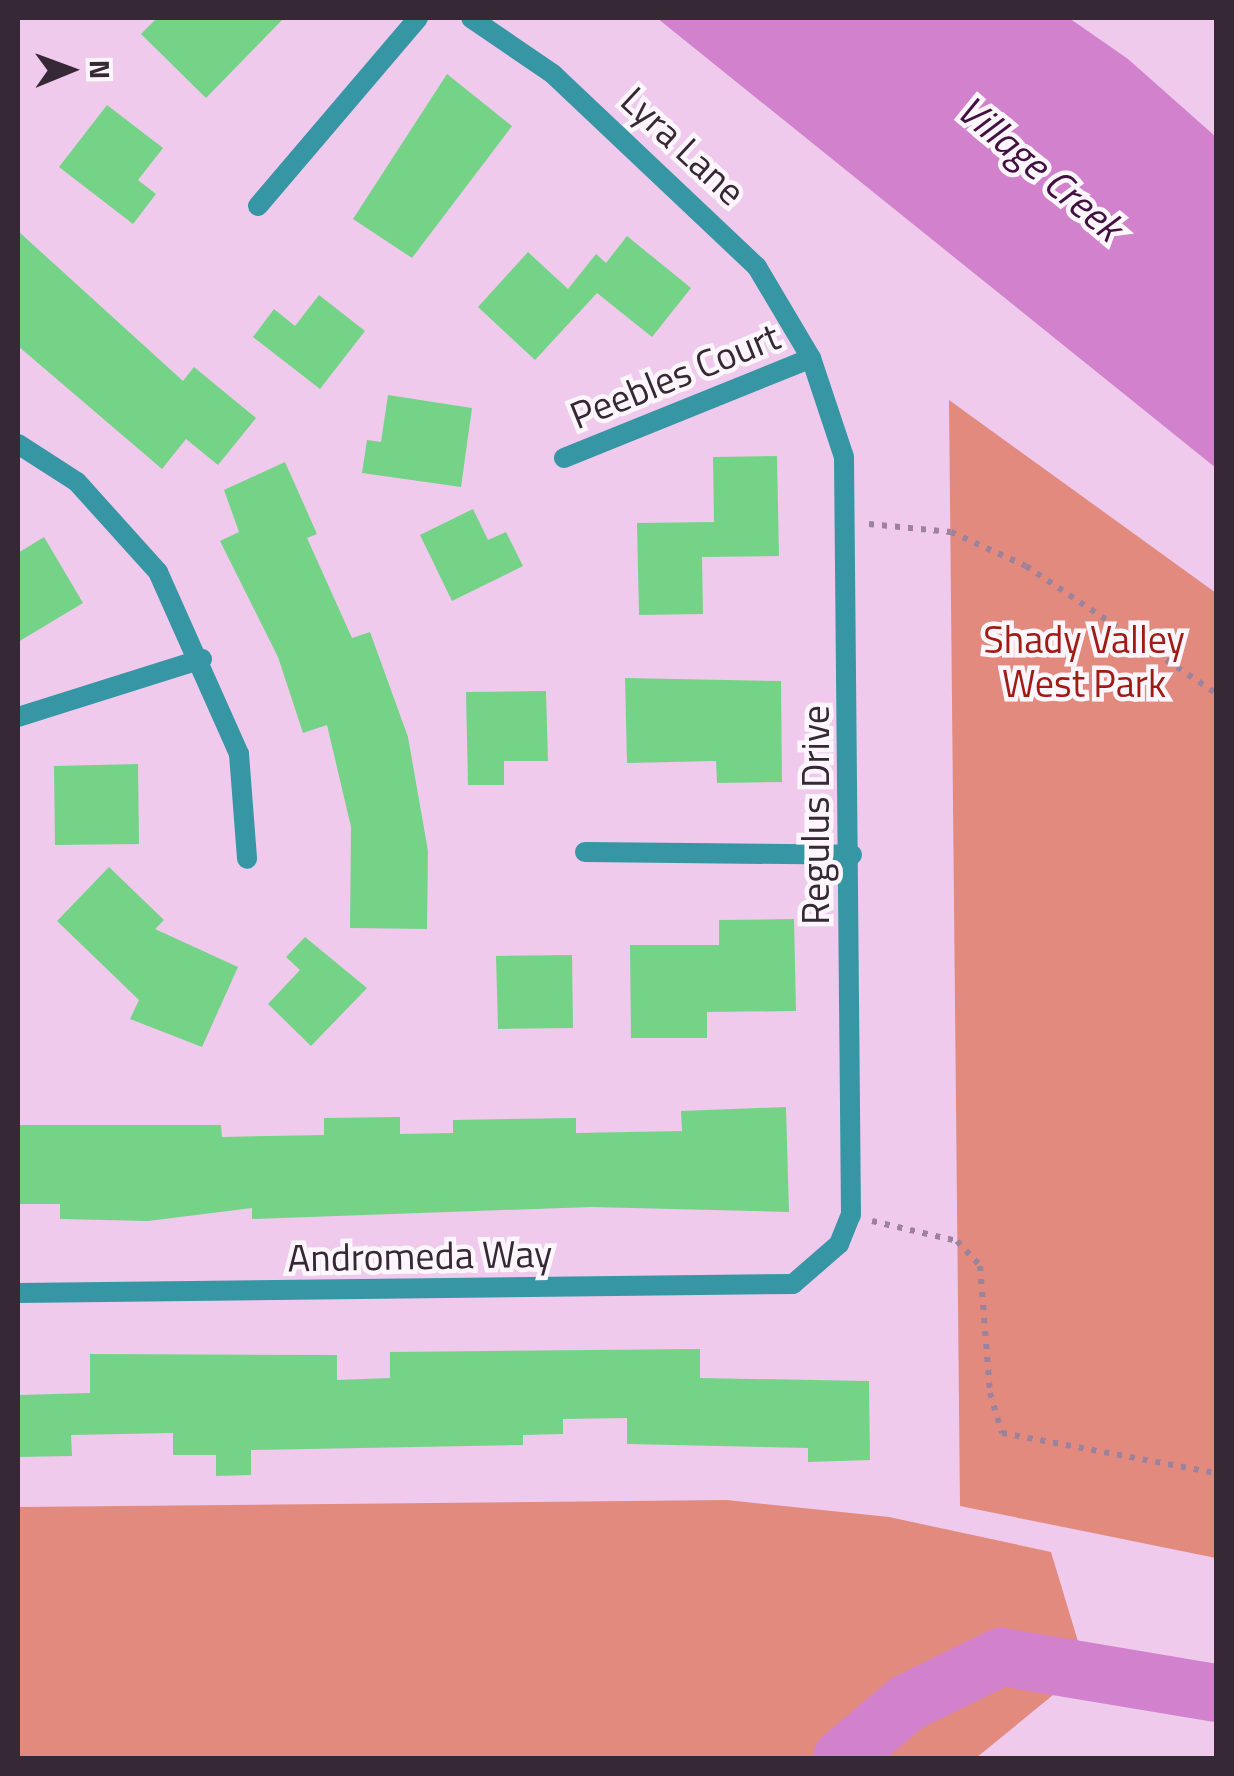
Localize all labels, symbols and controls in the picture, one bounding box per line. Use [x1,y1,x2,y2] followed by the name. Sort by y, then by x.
[20,20,120,120] north arrow
[79,59,122,80] text: N
[612,77,754,215] street label: Lyra Lane
[948,85,1132,251] water label: Village Creek
[564,313,786,439] street label: Peebles Court
[983,617,1185,706] park label: Shady Valley West Park
[793,705,839,925] street label: Regulus Drive
[287,1231,553,1281] street label: Andromeda Way

